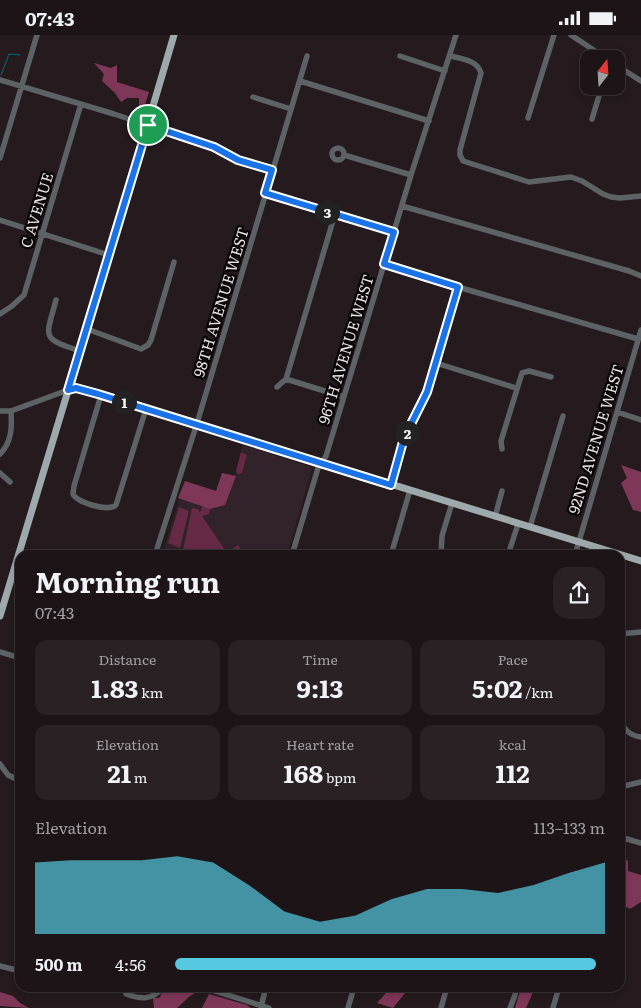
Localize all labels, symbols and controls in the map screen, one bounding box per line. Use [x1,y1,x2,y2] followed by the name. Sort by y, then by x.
[25,4,75,32] text: 07:43
[580,50,625,95] north arrow
[580,50,625,95] map controls
[127,104,169,146] pin
[134,111,162,139] icon: arrive
[14,169,58,251] street label: C AVENUE
[314,199,340,225] pin: 3
[324,202,331,222] text: 3
[186,224,254,380] street label: 98TH AVENUE WEST
[311,271,379,427] street label: 96TH AVENUE WEST
[561,361,629,517] street label: 92ND AVENUE WEST
[112,389,136,415] pin: 1
[122,392,127,412] text: 1
[394,421,420,445] pin: 2
[404,423,411,443] text: 2
[35,560,220,602] text: Morning run
[553,567,605,619] button: share
[35,600,75,624] text: 07:43
[98,649,156,669] text: Distance
[302,649,338,669] text: Time
[498,649,528,669] text: Pace
[91,669,138,706] text: 1.83
[297,669,343,706] text: 9:13
[472,669,522,706] text: 5:02
[138,682,163,702] text: km
[522,682,553,702] text: /km
[96,734,159,754] text: Elevation
[286,734,354,754] text: Heart rate
[499,734,526,754] text: kcal
[107,754,131,791] text: 21
[284,754,323,791] text: 168
[496,754,530,791] text: 112
[131,767,147,787] text: m
[323,767,356,787] text: bpm
[35,815,107,839] text: Elevation
[533,815,605,839] text: 113–133 m
[35,952,83,976] text: 500 m
[115,952,146,976] text: 4:56

